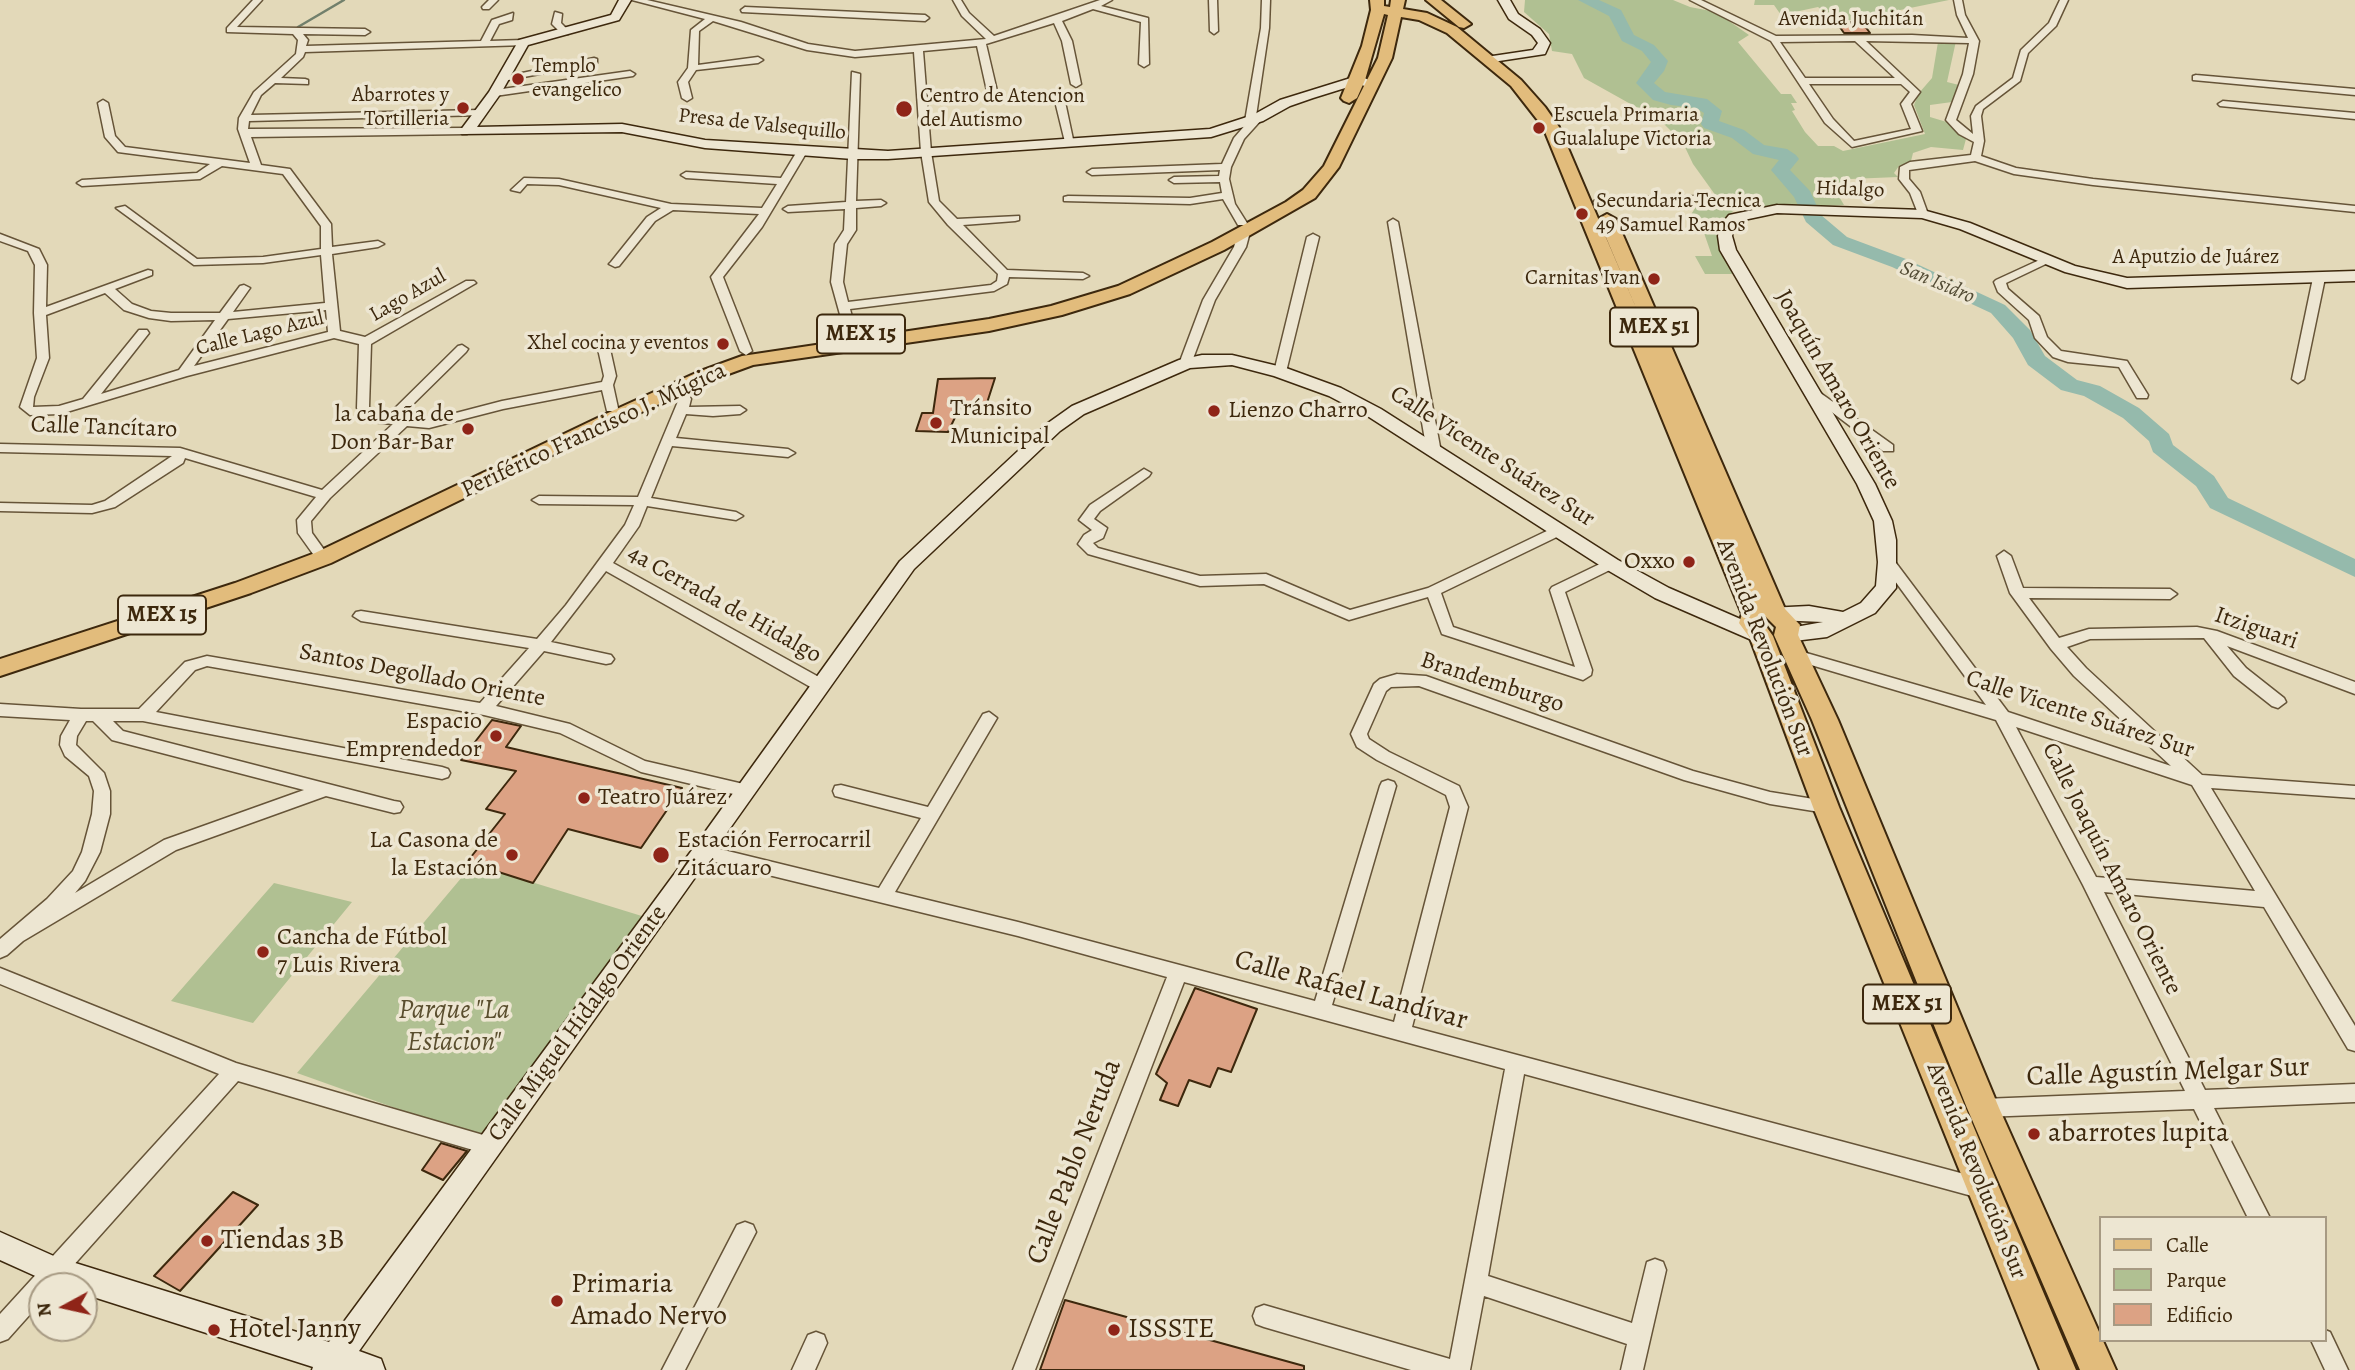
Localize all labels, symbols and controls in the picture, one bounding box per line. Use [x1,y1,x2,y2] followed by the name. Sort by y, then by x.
[1779,7,1923,33] street label: Avenida Juchitán
[532,54,622,104] place label: Templo evangelico
[510,71,526,87] marker: Templo evangelico
[352,83,449,133] place label: Abarrotes y Tortilleria
[920,84,1085,134] place label: Centro de Atencion del Autismo
[894,99,914,119] marker: Centro de Atencion del Autismo
[455,100,471,116] marker: Abarrotes y Tortilleria
[1553,103,1712,153] place label: Escuela Primaria Gualalupe Victoria
[677,104,847,146] street label: Presa de Valsequillo
[1531,120,1547,136] marker: Escuela Primaria Gualalupe Victoria
[1815,176,1885,204] street label: Hidalgo
[1596,189,1761,239] place label: Secundaria Tecnica 49 Samuel Ramos
[1574,206,1590,222] marker: Secundaria Tecnica 49 Samuel Ramos
[2113,245,2279,271] street label: A Aputzio de Juárez
[1896,256,1978,310] water label: San Isidro
[365,264,451,328] street label: Lago Azul
[1525,266,1640,292] place label: Carnitas Ivan
[1646,271,1662,287] marker: Carnitas Ivan
[1768,285,1906,495] street label: Joaquín Amaro Oriente
[194,306,326,362] street label: Calle Lago Azul
[1610,308,1698,346] road number: MEX 51
[817,314,905,354] road number: MEX 15
[527,331,709,357] place label: Xhel cocina y eventos
[715,336,731,352] marker: Xhel cocina y eventos
[457,357,731,505] street label: Periférico Francisco J. Múgica
[1384,380,1600,534] street label: Calle Vicente Suárez Sur
[950,395,1049,451] place label: Tránsito Municipal
[1228,397,1368,425] place label: Lienzo Charro
[330,401,454,457] place label: la cabaña de Don Bar-Bar
[1206,403,1222,419] marker: Lienzo Charro
[30,411,178,445] street label: Calle Tancítaro
[928,415,944,431] marker: Tránsito Municipal
[460,421,476,437] marker: la cabaña de Don Bar-Bar
[1709,535,1819,761] street label: Avenida Revolución Sur
[622,540,826,670] street label: 4a Cerrada de Hidalgo
[1624,548,1675,576] place label: Oxxo
[1681,554,1697,570] marker: Oxxo
[118,596,206,635] road number: MEX 15
[2210,601,2302,657] street label: Itziguari
[297,638,547,714] street label: Santos Degollado Oriente
[1417,646,1567,720] street label: Brandemburgo
[1962,664,2198,766] street label: Calle Vicente Suárez Sur
[345,708,482,764] place label: Espacio Emprendedor
[488,728,504,744] marker: Espacio Emprendedor
[2035,738,2187,1000] street label: Calle Joaquín Amaro Oriente
[598,784,727,812] place label: Teatro Juárez
[576,790,592,806] marker: Teatro Juárez
[369,827,498,883] place label: La Casona de la Estación
[677,827,871,883] place label: Estación Ferrocarril Zitácuaro
[651,845,671,865] marker: Estación Ferrocarril Zitácuaro
[504,847,520,863] marker: La Casona de la Estación
[483,900,673,1148] street label: Calle Miguel Hidalgo Oriente
[277,924,447,980] place label: Cancha de Fútbol 7 Luis Rivera
[255,944,271,960] marker: Cancha de Fútbol 7 Luis Rivera
[1231,944,1471,1038] street label: Calle Rafael Landívar
[1863,984,1951,1023] road number: MEX 51
[398,994,510,1060] park label: Parque "La Estacion"
[2026,1051,2310,1095] street label: Calle Agustín Melgar Sur
[1020,1055,1130,1269] street label: Calle Pablo Neruda
[1919,1059,2033,1283] street label: Avenida Revolución Sur
[2048,1117,2229,1151] place label: abarrotes lupita
[2026,1126,2042,1142] marker: abarrotes lupita
[2100,1216,2327,1342] legend
[221,1224,344,1258] place label: Tiendas 3B
[2166,1231,2209,1259] text: Calle
[199,1233,215,1249] marker: Tiendas 3B
[2166,1266,2226,1294] text: Parque
[571,1268,727,1334] place label: Primaria Amado Nervo
[28,1272,98,1342] north arrow
[549,1293,565,1309] marker: Primaria Amado Nervo
[30,1301,58,1318] text: N
[2166,1301,2233,1329] text: Edificio
[228,1313,361,1347] place label: Hotel Janny
[1128,1313,1214,1347] place label: ISSSTE
[206,1322,222,1338] marker: Hotel Janny
[1106,1322,1122,1338] marker: ISSSTE

